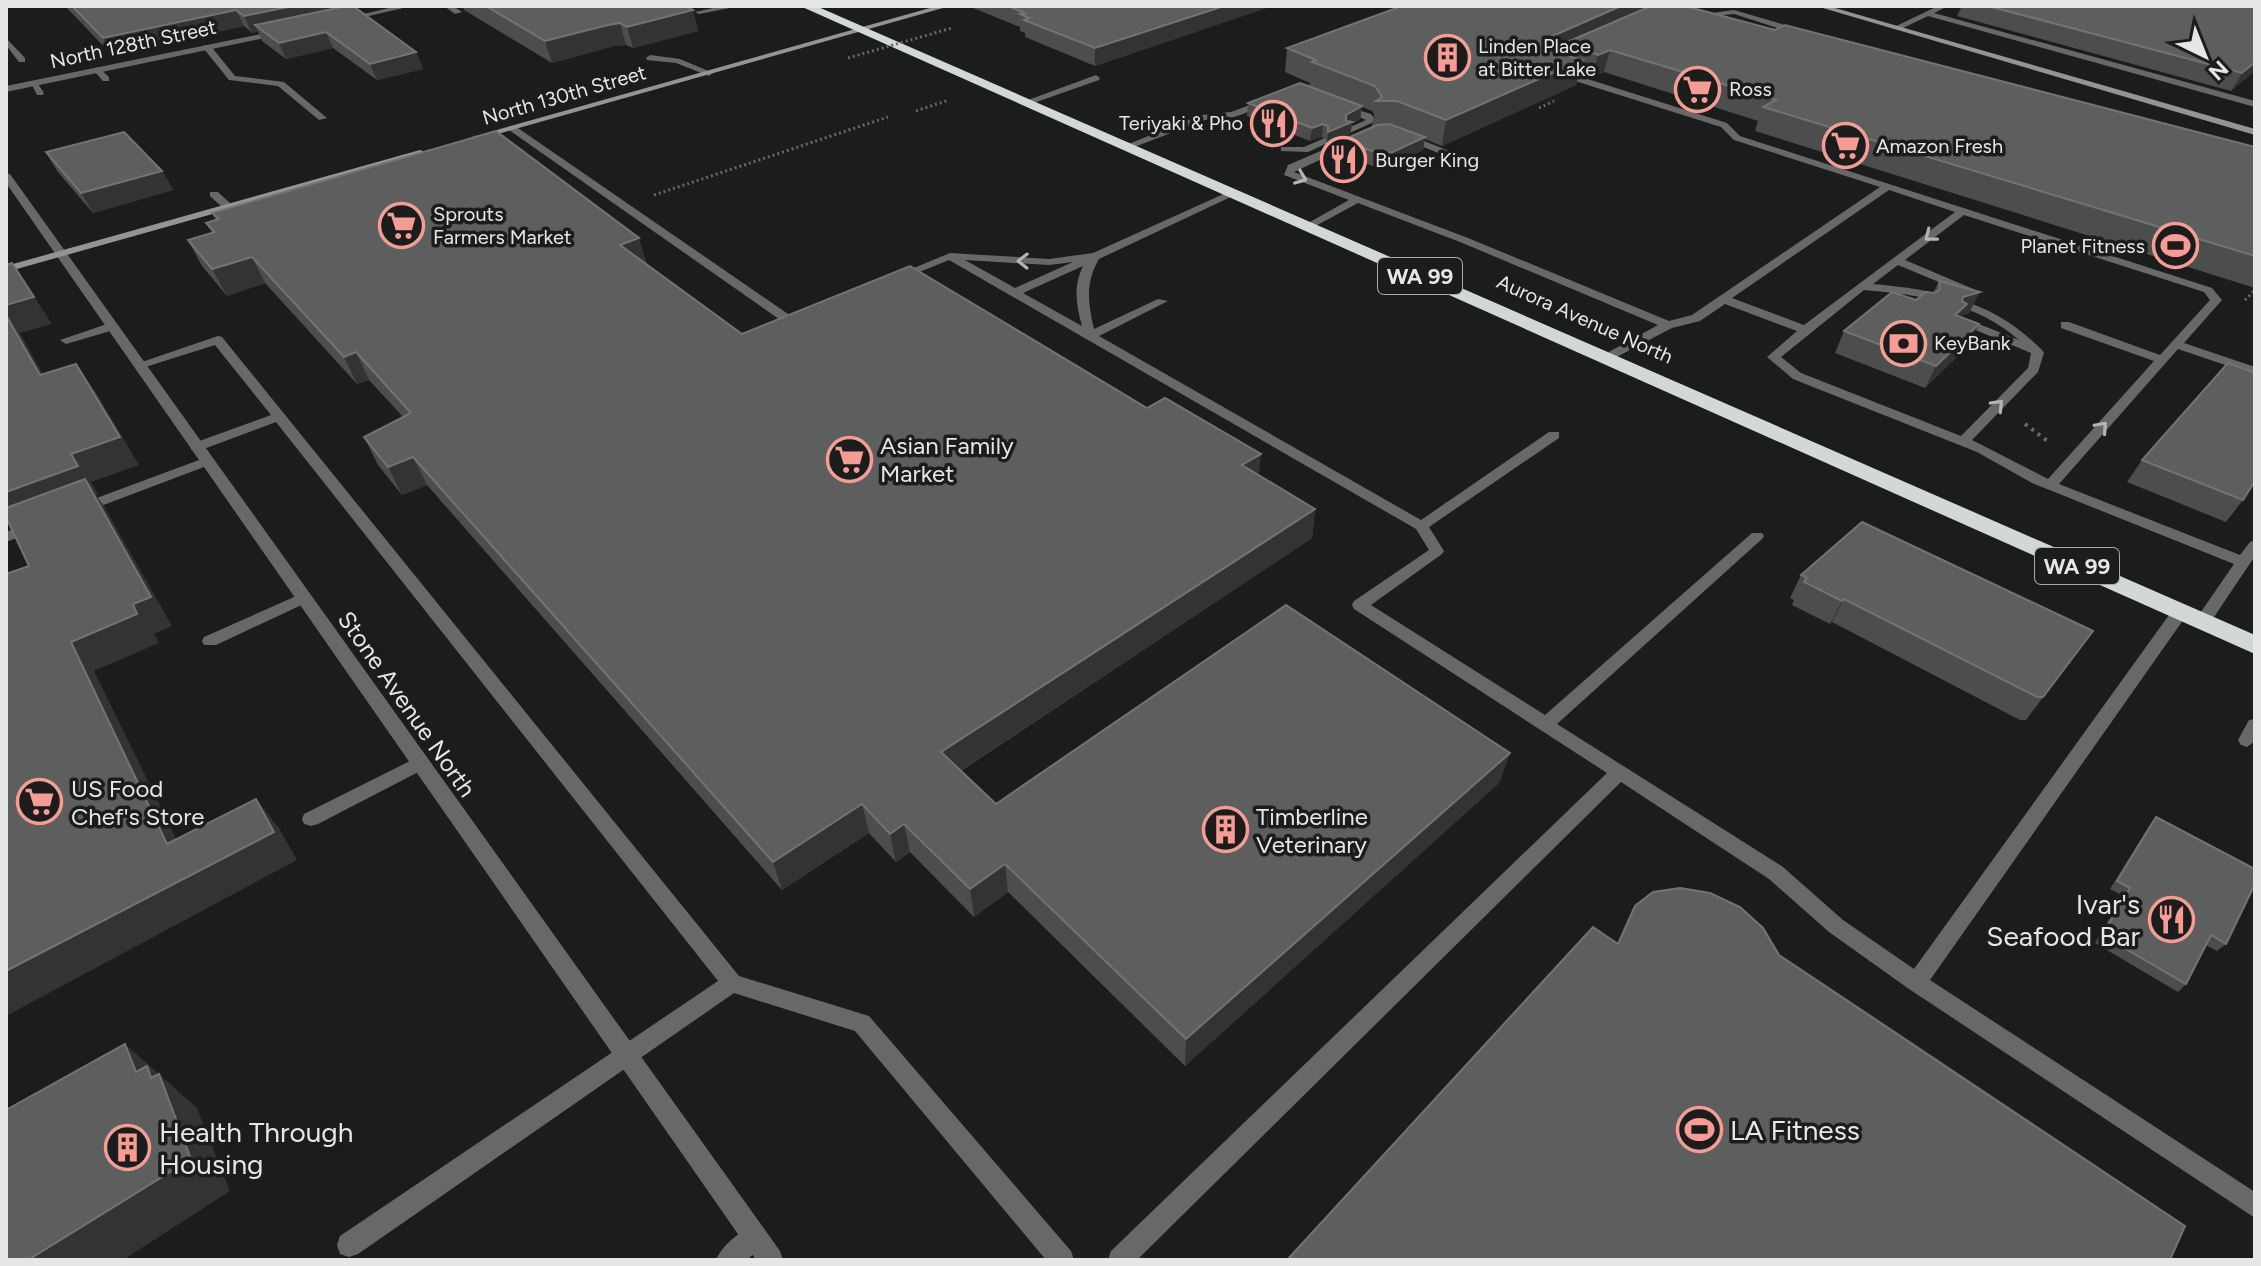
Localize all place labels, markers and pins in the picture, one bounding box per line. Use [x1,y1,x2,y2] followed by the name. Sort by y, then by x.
[1423,34,1471,82] building icon: Linden Place at Bitter Lake
[1478,34,1596,81] place label: Linden Place at Bitter Lake
[1674,65,1722,113] supermarket icon: Ross
[1729,77,1772,101] place label: Ross
[1250,99,1298,147] restaurant icon: Teriyaki & Pho
[1119,111,1243,135] place label: Teriyaki & Pho
[1821,122,1869,170] supermarket icon: Amazon Fresh
[1876,134,2003,158] place label: Amazon Fresh
[1320,136,1368,184] restaurant icon: Burger King
[1375,148,1479,172] place label: Burger King
[378,202,426,250] supermarket icon: Sprouts Farmers Market
[433,202,572,249] place label: Sprouts Farmers Market
[2152,222,2200,270] sports icon: Planet Fitness
[2020,234,2145,258] place label: Planet Fitness
[1879,319,1927,367] bank icon: KeyBank
[1934,331,2011,355] place label: KeyBank
[880,431,1014,488] place label: Asian Family Market
[825,435,873,483] supermarket icon: Asian Family Market
[71,774,204,831] place label: US Food Chef's Store
[16,778,64,826] supermarket icon: US Food Chef's Store
[1256,802,1368,859] place label: Timberline Veterinary
[1201,806,1249,854] building icon: Timberline Veterinary
[1986,887,2141,953] place label: Ivar's Seafood Bar
[2147,896,2195,944] restaurant icon: Ivar's Seafood Bar
[1675,1106,1723,1154] sports icon: LA Fitness
[1730,1113,1860,1147] place label: LA Fitness
[159,1115,353,1181] place label: Health Through Housing
[104,1124,152,1172] building icon: Health Through Housing

